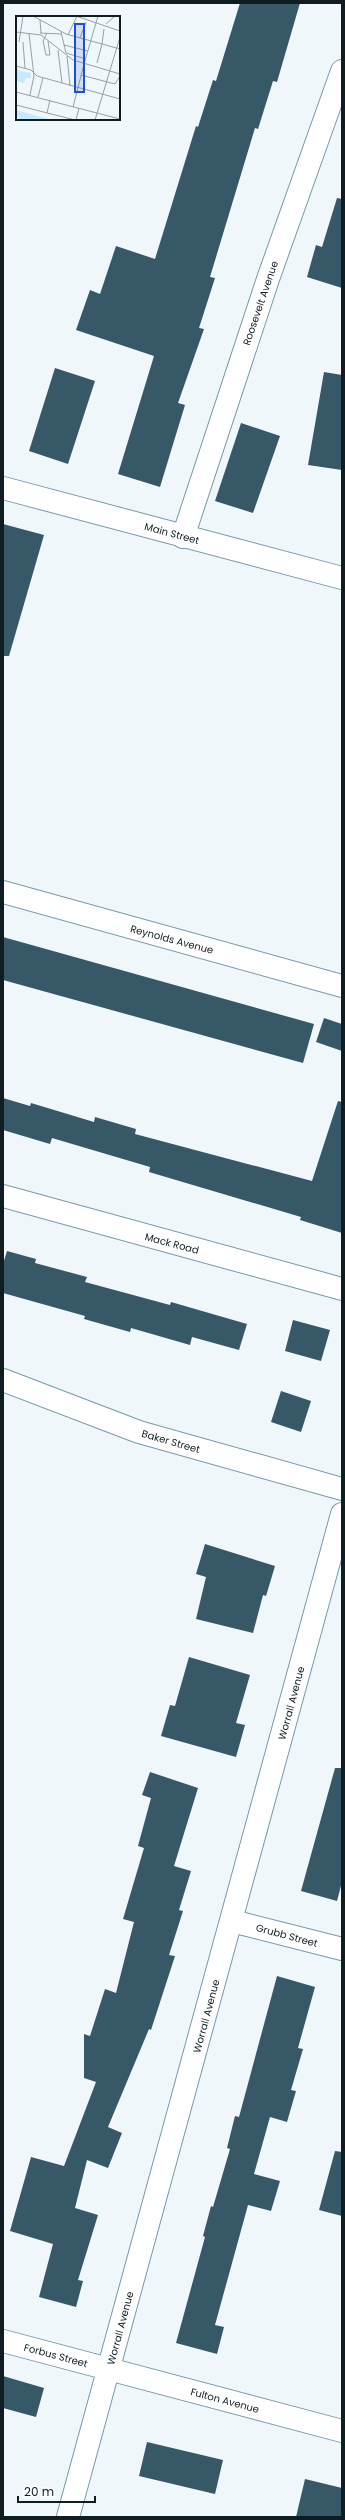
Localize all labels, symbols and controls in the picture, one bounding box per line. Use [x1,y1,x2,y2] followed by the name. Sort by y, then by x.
[16,16,120,120] inset map
[239,259,282,347] street label: Roosevelt Avenue
[143,519,201,548] street label: Main Street
[129,921,215,958] street label: Reynolds Avenue
[143,1229,201,1258] street label: Mack Road
[140,1426,202,1457] street label: Baker Street
[274,1665,309,1742] street label: Worrall Avenue
[254,1920,320,1951] street label: Grubb Street
[189,1978,224,2055] street label: Worrall Avenue
[103,2290,138,2367] street label: Worrall Avenue
[22,2340,90,2371] street label: Forbus Street
[189,2384,261,2417] street label: Fulton Avenue
[18,2478,95,2504] scale bar
[24,2483,54,2500] text: 20 m

